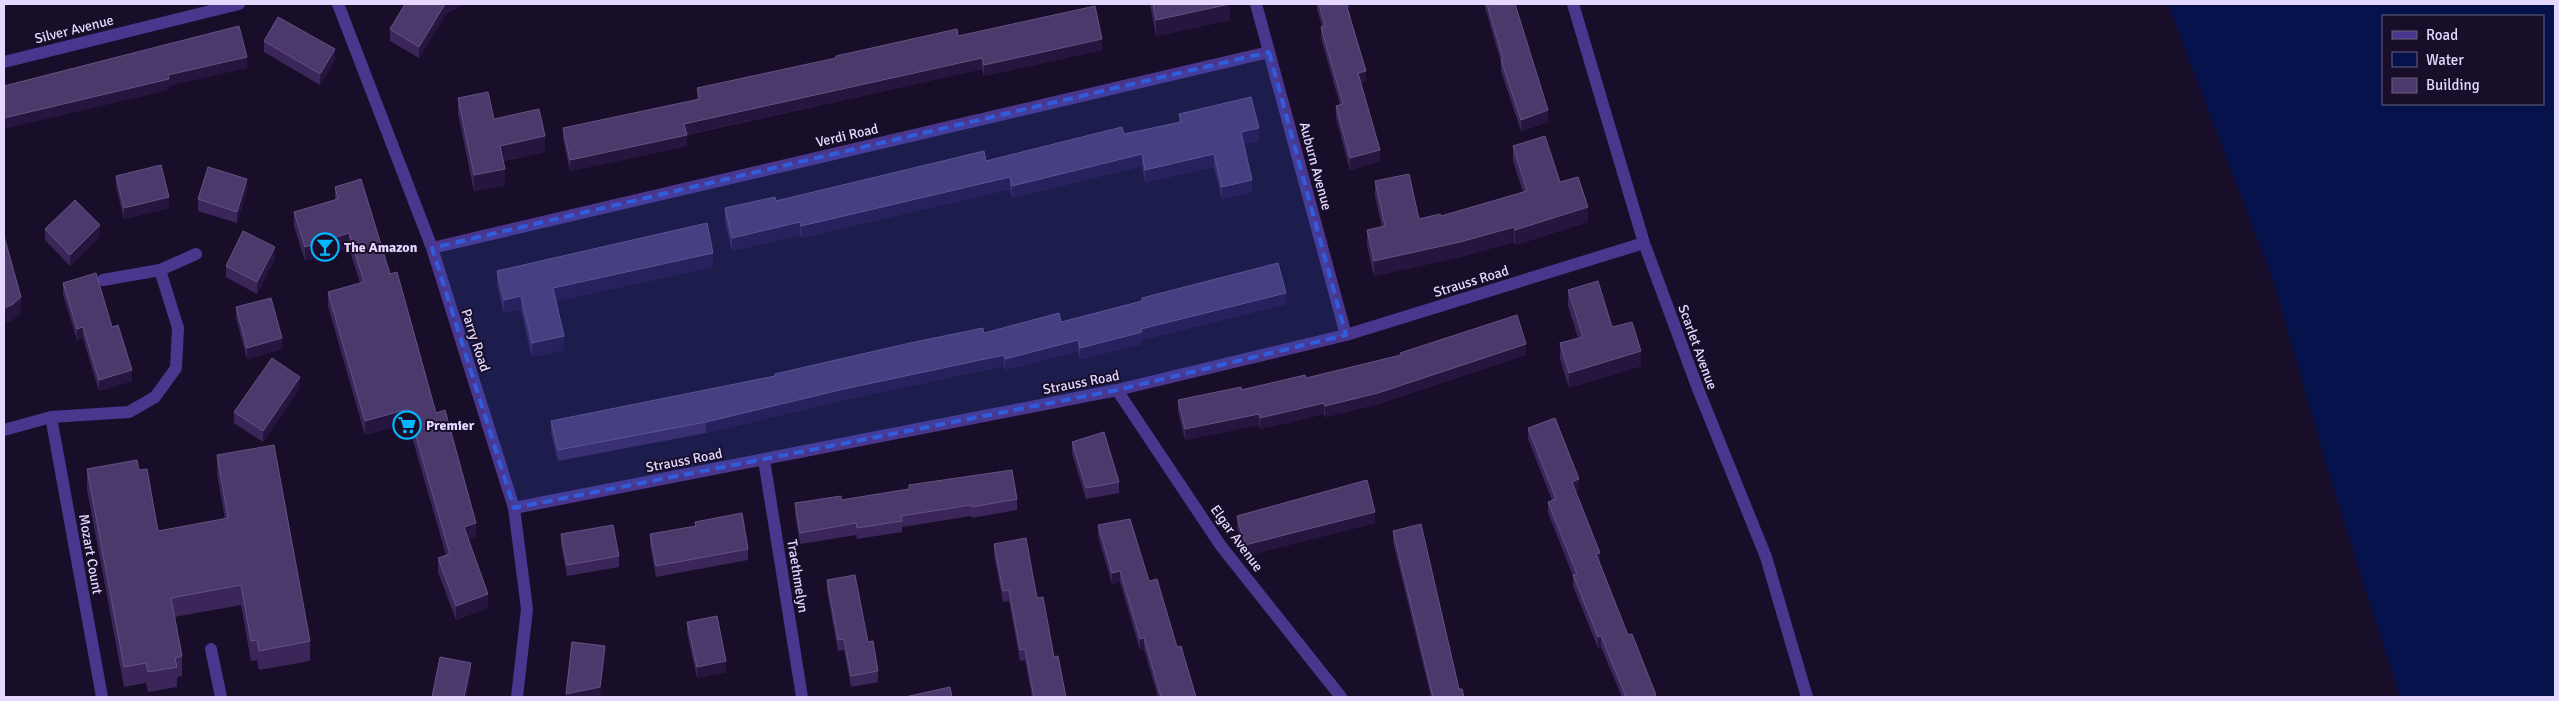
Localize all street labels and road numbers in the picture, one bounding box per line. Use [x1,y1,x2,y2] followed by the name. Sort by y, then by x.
[33,11,115,48] street label: Silver Avenue
[814,120,880,151] street label: Verdi Road
[1296,120,1335,212] street label: Auburn Avenue
[1431,262,1511,301] street label: Strauss Road
[1674,302,1721,392] street label: Scarlet Avenue
[457,307,494,374] street label: Parry Road
[1041,367,1121,398] street label: Strauss Road
[644,445,724,476] street label: Strauss Road
[1207,502,1267,575] street label: Elgar Avenue
[75,513,106,596] street label: Mozart Count
[783,538,812,614] street label: Traethmelyn

